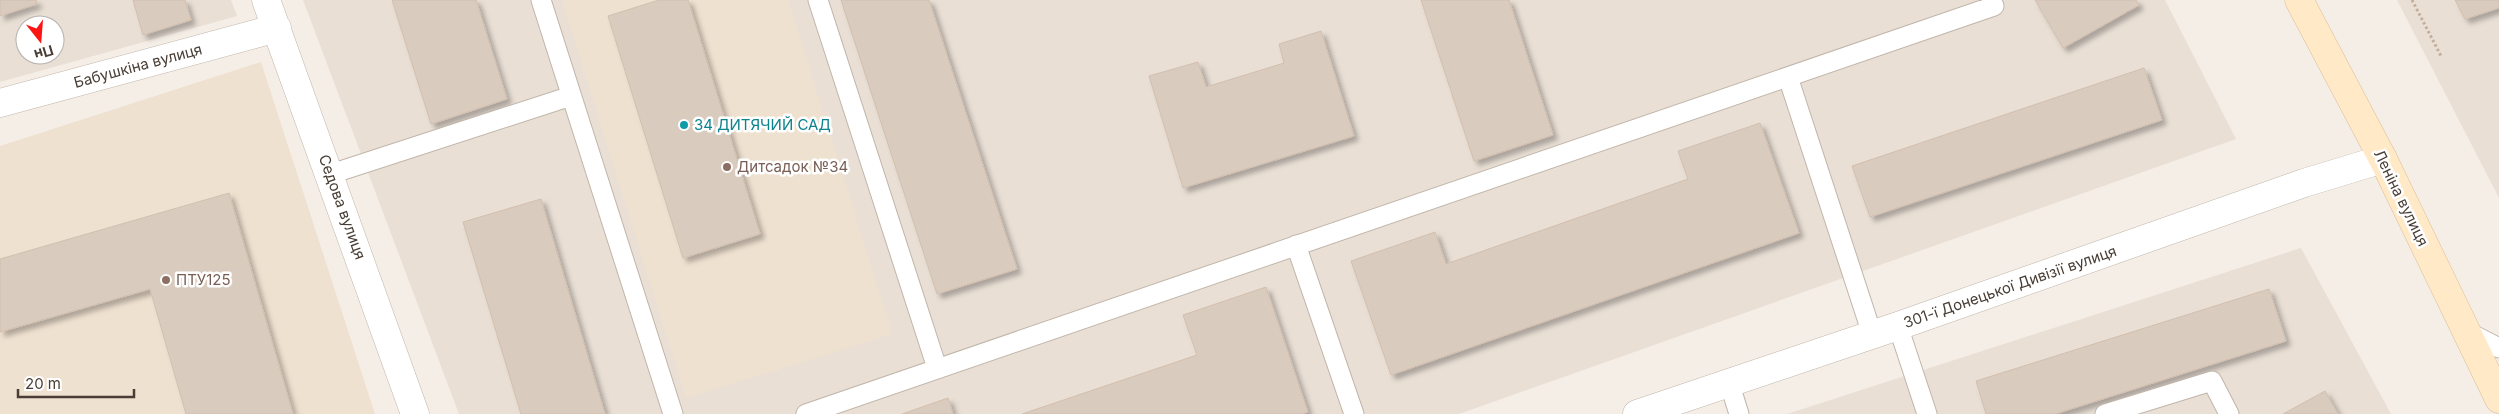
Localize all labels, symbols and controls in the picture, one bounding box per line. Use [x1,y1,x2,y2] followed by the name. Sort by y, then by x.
[15,15,65,65] north arrow
[72,39,204,92] street label: Бабушкіна вулиця
[32,42,56,64] text: Пн
[694,115,831,134] place label: 34 ДИТЯЧИЙ САД
[678,119,690,131] marker: 34 ДИТЯЧИЙ САД
[2370,146,2433,249] street label: Леніна вулиця
[315,152,370,262] street label: Седова вулиця
[737,157,848,176] place label: Дитсадок №34
[721,161,733,173] marker: Дитсадок №34
[1901,241,2119,332] street label: 301-ї Донецької Дивізії вулиця
[176,270,231,289] place label: ПТУ125
[160,274,172,286] marker: ПТУ125
[18,366,134,398] scale bar
[25,374,61,393] text: 20 m

